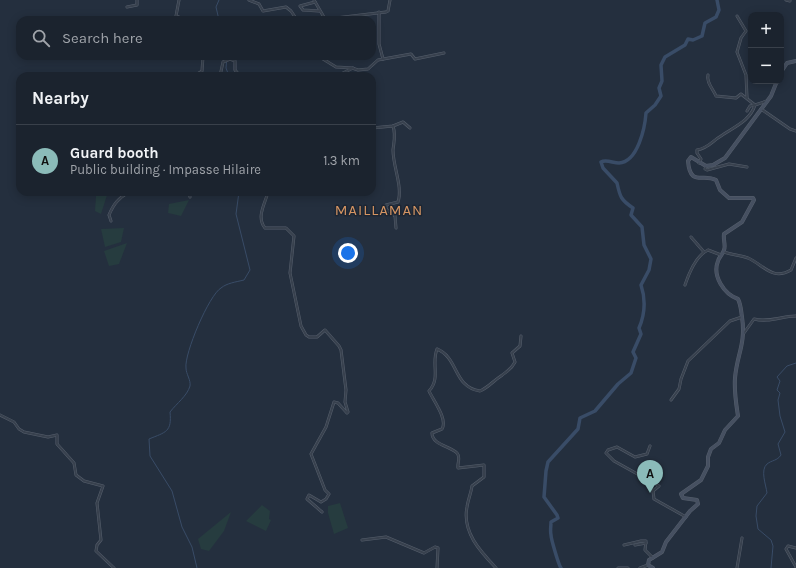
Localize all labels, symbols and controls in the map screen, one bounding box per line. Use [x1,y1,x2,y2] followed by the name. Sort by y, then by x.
[748,12,784,84] map controls
[748,12,784,48] button: +
[16,16,376,60] search box
[30,27,52,49] icon: search
[62,29,143,47] text: Search here
[748,48,784,84] button: −
[32,88,89,108] text: Nearby
[70,144,159,162] text: Guard booth
[41,153,49,168] text: A
[323,153,360,168] text: 1.3 km
[70,162,261,177] text: Public building · Impasse Hilaire
[335,201,423,219] district label: MAILLAMAN
[338,243,358,263] your location
[637,460,663,493] pin: A

